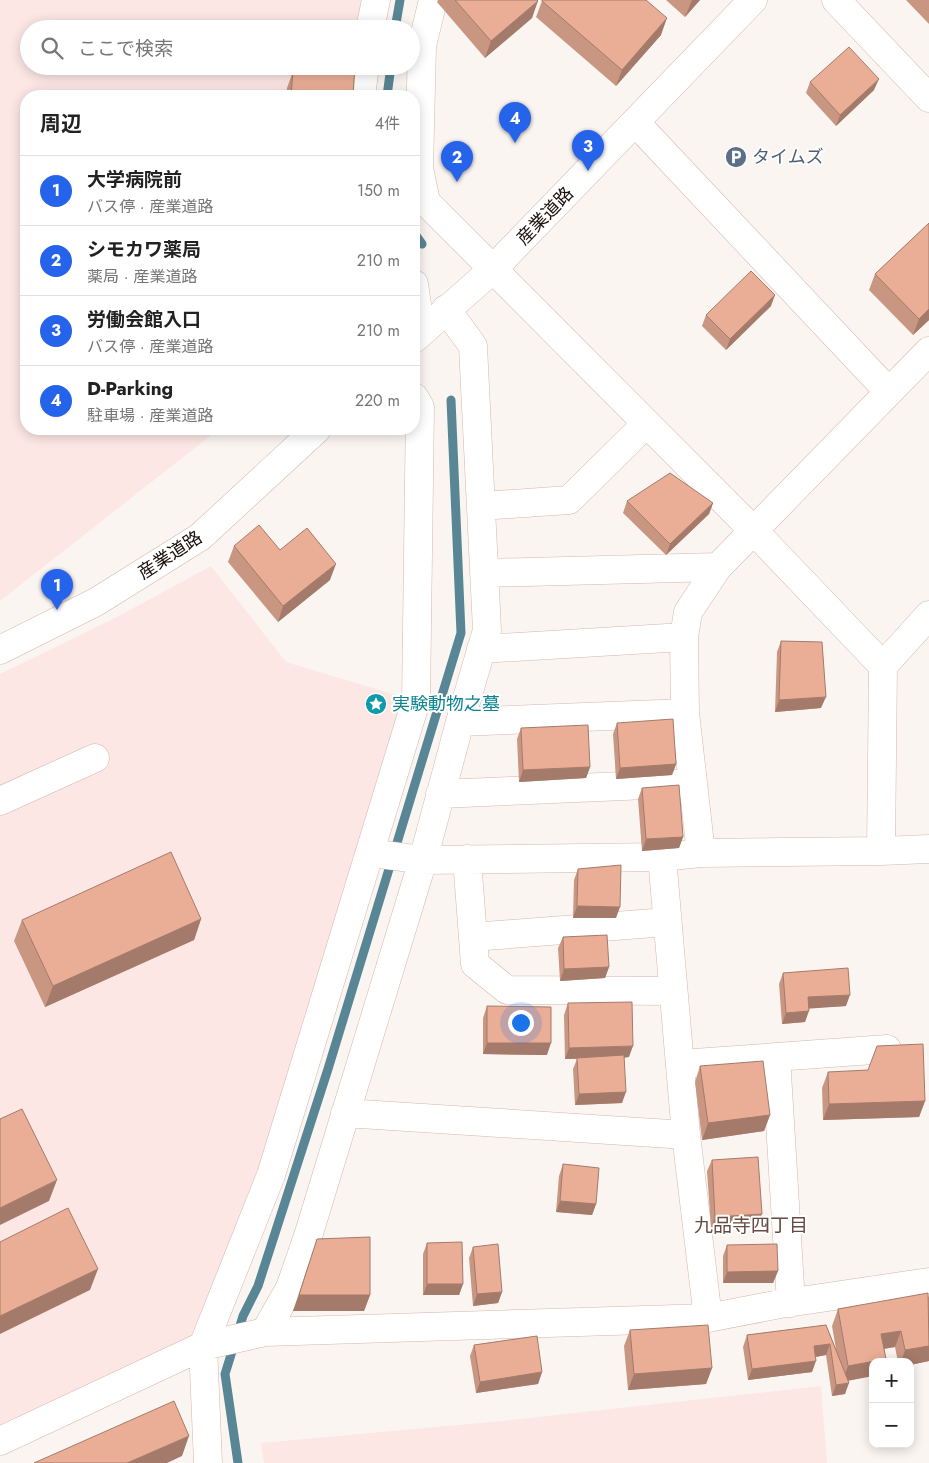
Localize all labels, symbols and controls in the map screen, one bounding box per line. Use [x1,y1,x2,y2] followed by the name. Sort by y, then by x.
[20,20,420,75] search box
[38,34,66,62] icon: search
[78,35,173,62] text: ここで検索
[499,102,531,143] pin: 4
[40,109,82,139] text: 周辺
[375,112,400,135] text: 4件
[572,130,604,171] pin: 3
[441,141,473,182] pin: 2
[752,144,824,170] place label: タイムズ
[724,145,748,169] parking icon: タイムズ
[87,166,182,193] text: 大学病院前
[52,179,60,202] text: 1
[357,179,400,202] text: 150 m
[511,181,579,251] street label: 産業道路
[87,195,213,218] text: バス停 · 産業道路
[87,236,201,263] text: シモカワ薬局
[51,249,61,272] text: 2
[357,249,400,272] text: 210 m
[87,265,197,288] text: 薬局 · 産業道路
[87,306,201,333] text: 労働会館入口
[51,319,61,342] text: 3
[357,319,400,342] text: 210 m
[87,335,213,358] text: バス停 · 産業道路
[87,375,173,402] text: D-Parking
[50,389,62,412] text: 4
[355,389,400,412] text: 220 m
[87,404,213,427] text: 駐車場 · 産業道路
[133,524,207,586] street label: 産業道路
[41,569,73,610] pin: 1
[392,691,500,717] place label: 実験動物之墓
[364,692,388,716] place icon: 実験動物之墓
[508,1010,534,1036] your location
[694,1212,808,1239] district label: 九品寺四丁目
[869,1358,914,1448] map controls
[869,1358,914,1403] button: +
[869,1403,914,1448] button: −

